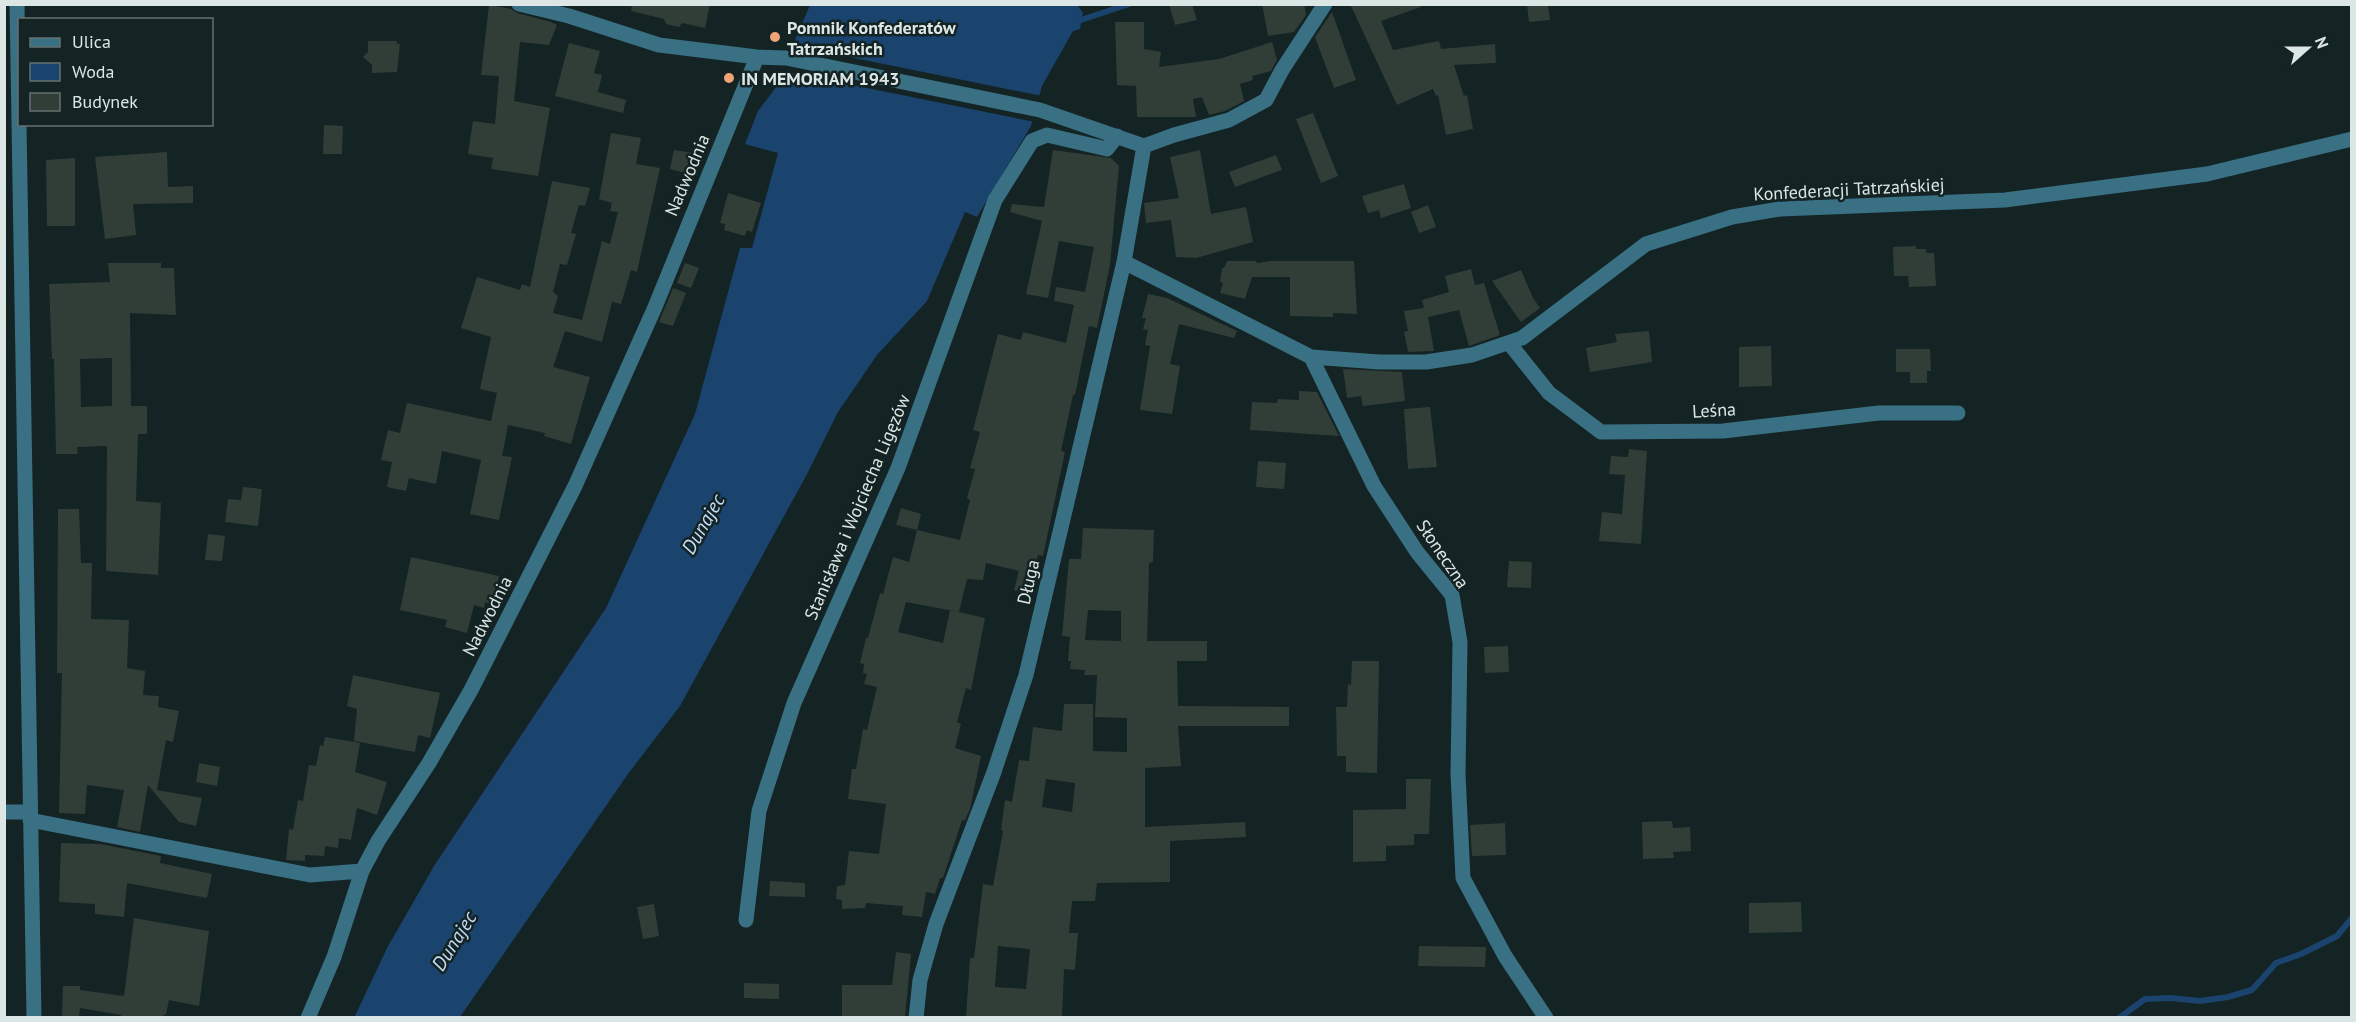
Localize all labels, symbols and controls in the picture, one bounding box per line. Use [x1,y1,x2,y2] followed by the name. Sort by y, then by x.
[787,16,957,60] place label: Pomnik Konfederatów Tatrzańskich
[18,18,213,126] legend
[2278,18,2338,78] north arrow
[72,30,111,53] text: Ulica
[768,30,782,44] marker: Pomnik Konfederatów Tatrzańskich
[2311,34,2333,51] text: N
[72,60,114,83] text: Woda
[741,67,899,90] place label: IN MEMORIAM 1943
[722,71,736,85] marker: IN MEMORIAM 1943
[72,90,138,113] text: Budynek
[659,131,715,219] street label: Nadwodnia
[1753,173,1945,205] street label: Konfederacji Tatrzańskiej
[799,390,915,623] street label: Stanisława i Wojciecha Ligęzów
[1692,397,1736,423] street label: Leśna
[675,489,731,559] water label: Dunajec
[1412,515,1474,593] street label: Słoneczna
[1012,557,1044,607] street label: Długa
[457,572,517,660] street label: Nadwodnia
[426,906,483,976] water label: Dunajec

